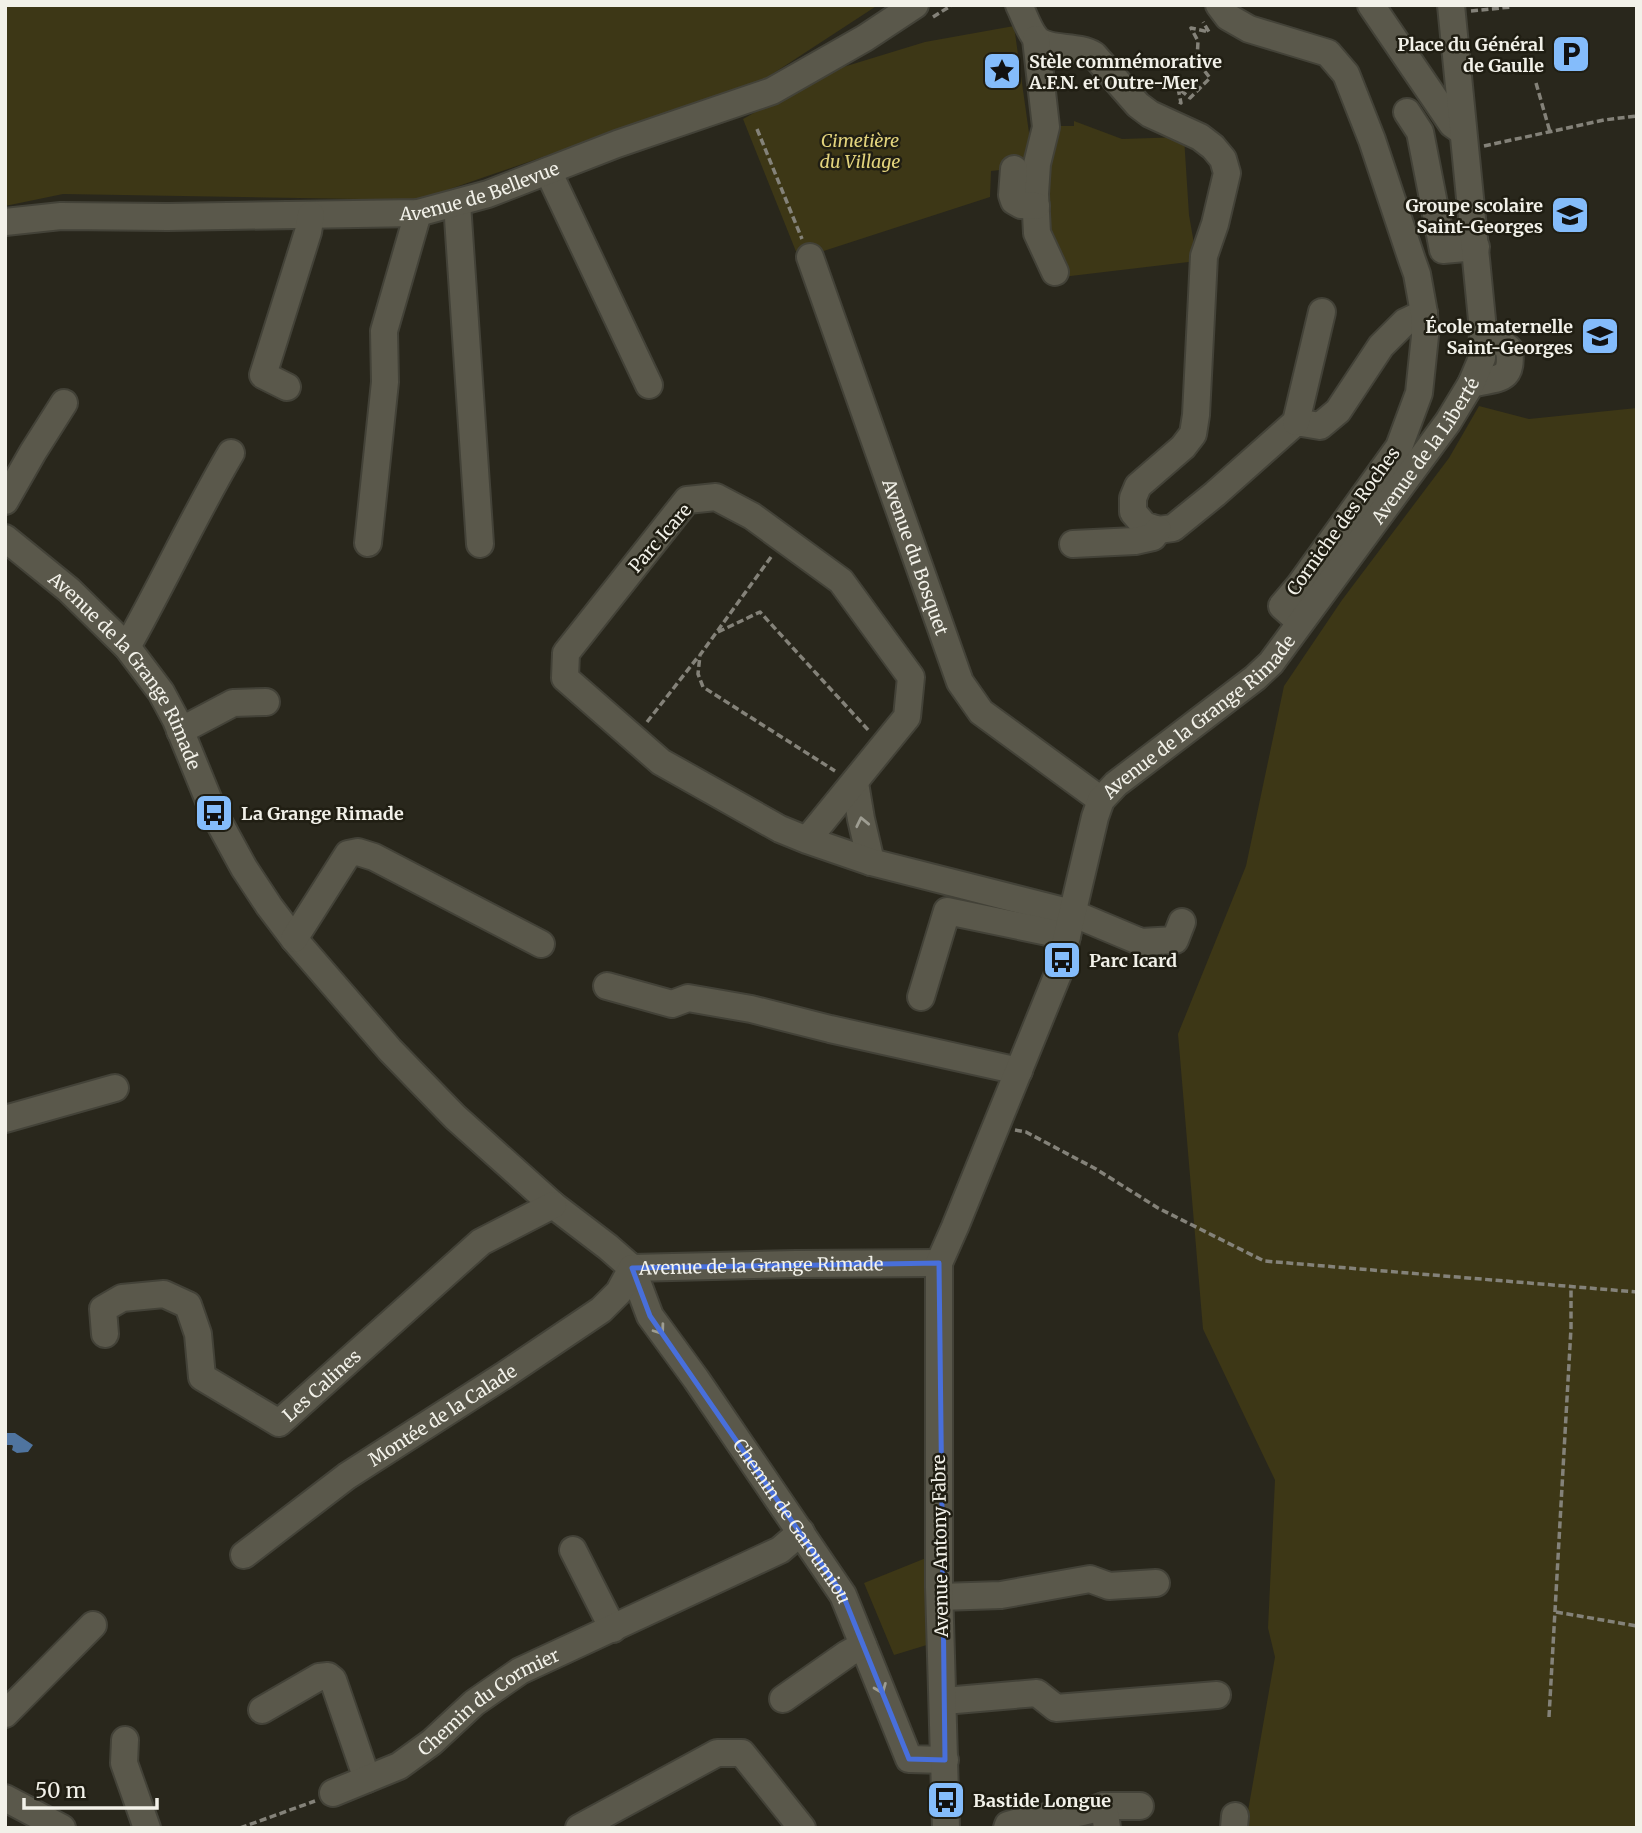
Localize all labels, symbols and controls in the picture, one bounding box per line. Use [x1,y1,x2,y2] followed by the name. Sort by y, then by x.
[1397,33,1544,77] place label: Place du Général de Gaulle
[1550,33,1592,75] parking icon: Place du Général de Gaulle
[981,50,1023,92] place icon: Stèle commémorative A.F.N. et Outre-Mer
[1028,50,1222,94] place label: Stèle commémorative A.F.N. et Outre-Mer
[820,129,900,173] park label: Cimetière du Village
[399,156,562,225] street label: Avenue de Bellevue
[1405,194,1543,238] place label: Groupe scolaire Saint-Georges
[1549,194,1591,236] school or university icon: Groupe scolaire Saint-Georges
[1425,315,1573,359] place label: École maternelle Saint-Georges
[1579,315,1621,357] school or university icon: École maternelle Saint-Georges
[1365,374,1484,529] street label: Avenue de la Liberté
[1281,442,1405,600] street label: Corniche des Roches
[877,475,954,638] street label: Avenue du Bosquet
[624,499,696,577] street label: Parc Icare
[43,566,206,773] street label: Avenue de la Grange Rimade
[1097,630,1300,804] street label: Avenue de la Grange Rimade
[193,792,235,834] bus stop icon: La Grange Rimade
[241,802,404,825] place label: La Grange Rimade
[855,816,870,828] one-way arrow
[1041,939,1083,981] bus stop icon: Parc Icard
[1089,949,1177,972] place label: Parc Icard
[638,1252,883,1279] street label: Avenue de la Grange Rimade
[652,1322,665,1335] one-way arrow
[277,1344,365,1426] street label: Les Calines
[364,1359,521,1471] street label: Montée de la Calade
[728,1434,857,1607] street label: Chemin de Garoumiou
[927,1454,953,1639] street label: Avenue Antony Fabre
[413,1643,563,1760] street label: Chemin du Cormier
[872,1683,886,1695] one-way arrow
[24,1766,158,1810] scale bar
[35,1777,86,1804] text: 50 m
[925,1779,967,1821] bus stop icon: Bastide Longue
[973,1789,1111,1812] place label: Bastide Longue

